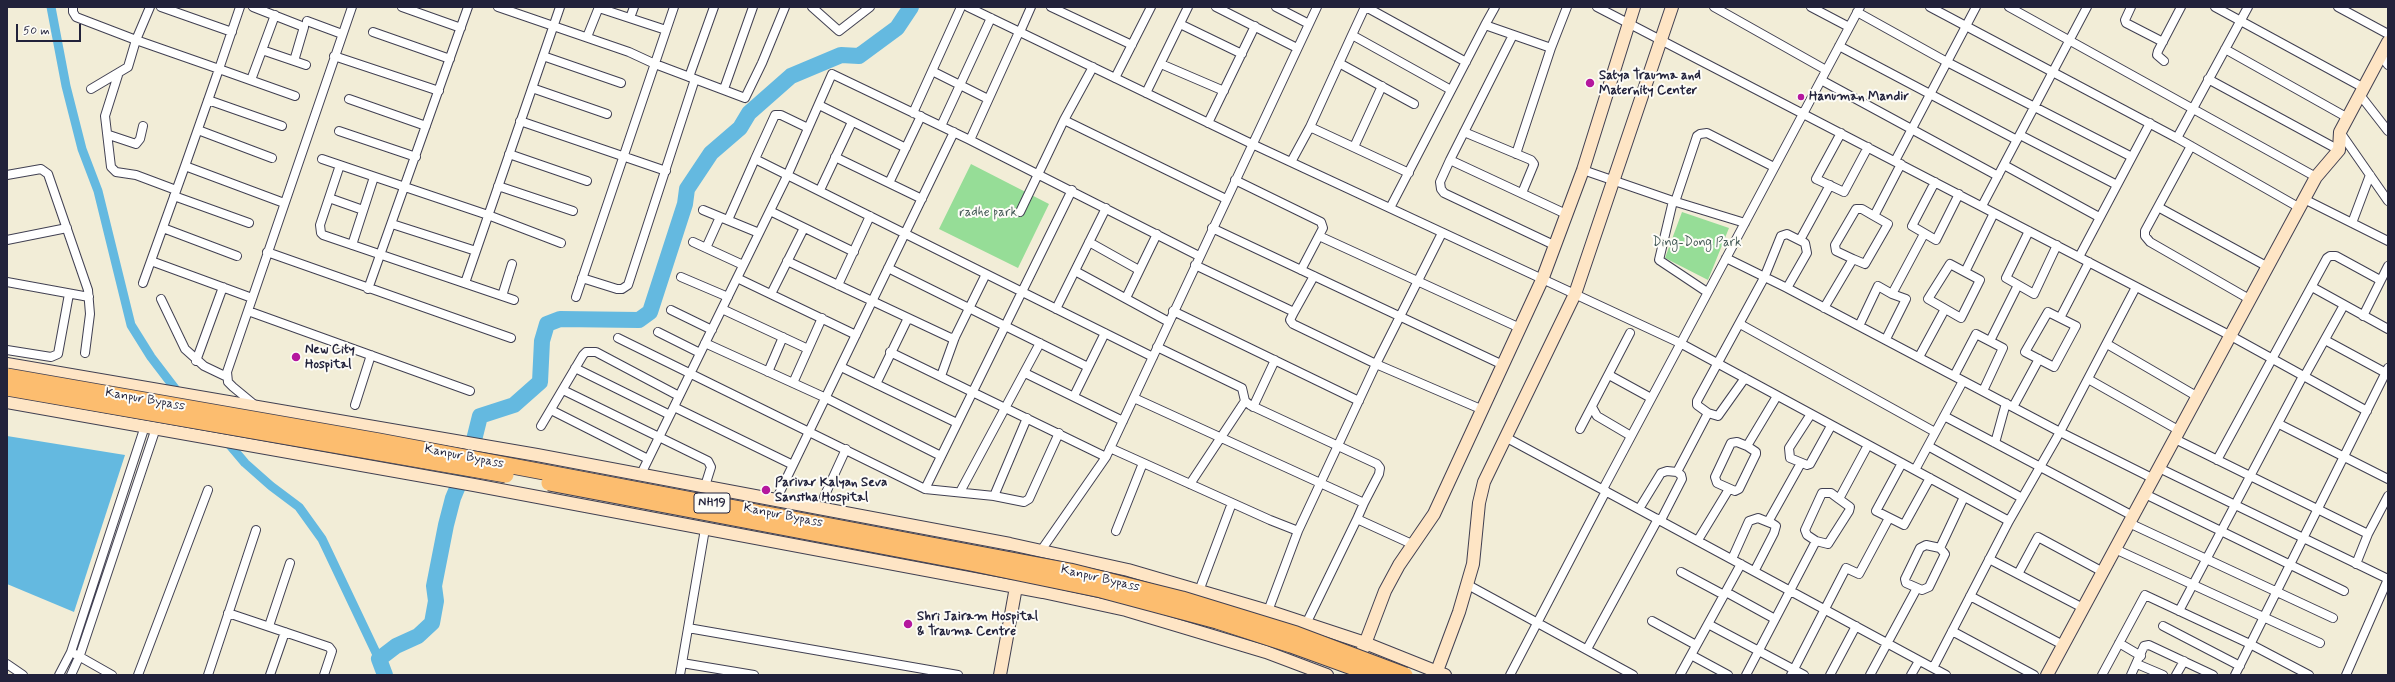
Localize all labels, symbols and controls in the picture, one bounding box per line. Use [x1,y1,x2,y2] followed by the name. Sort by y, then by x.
[18,16,83,42] scale bar
[23,23,50,39] text: 50 m
[1599,68,1701,99] place label: Satya Trauma and Maternity Center
[1584,77,1596,89] marker: Satya Trauma and Maternity Center
[1809,89,1909,105] place label: Hanuman Mandir
[1796,92,1806,102] marker: Hanuman Mandir
[959,205,1017,221] park label: radhe park
[1653,235,1741,251] park label: Ding-Dong Park
[305,342,355,373] place label: New City Hospital
[290,351,302,363] marker: New City Hospital
[104,385,186,415] street label: Kanpur Bypass
[423,442,505,472] street label: Kanpur Bypass
[775,475,887,506] place label: Parivar Kalyan Seva Sanstha Hospital
[760,484,772,496] marker: Parivar Kalyan Seva Sanstha Hospital
[694,493,730,513] road number: NH19
[742,501,824,531] street label: Kanpur Bypass
[1059,562,1141,596] street label: Kanpur Bypass
[917,609,1038,640] place label: Shri Jairam Hospital & Trauma Centre
[902,618,914,630] marker: Shri Jairam Hospital & Trauma Centre

